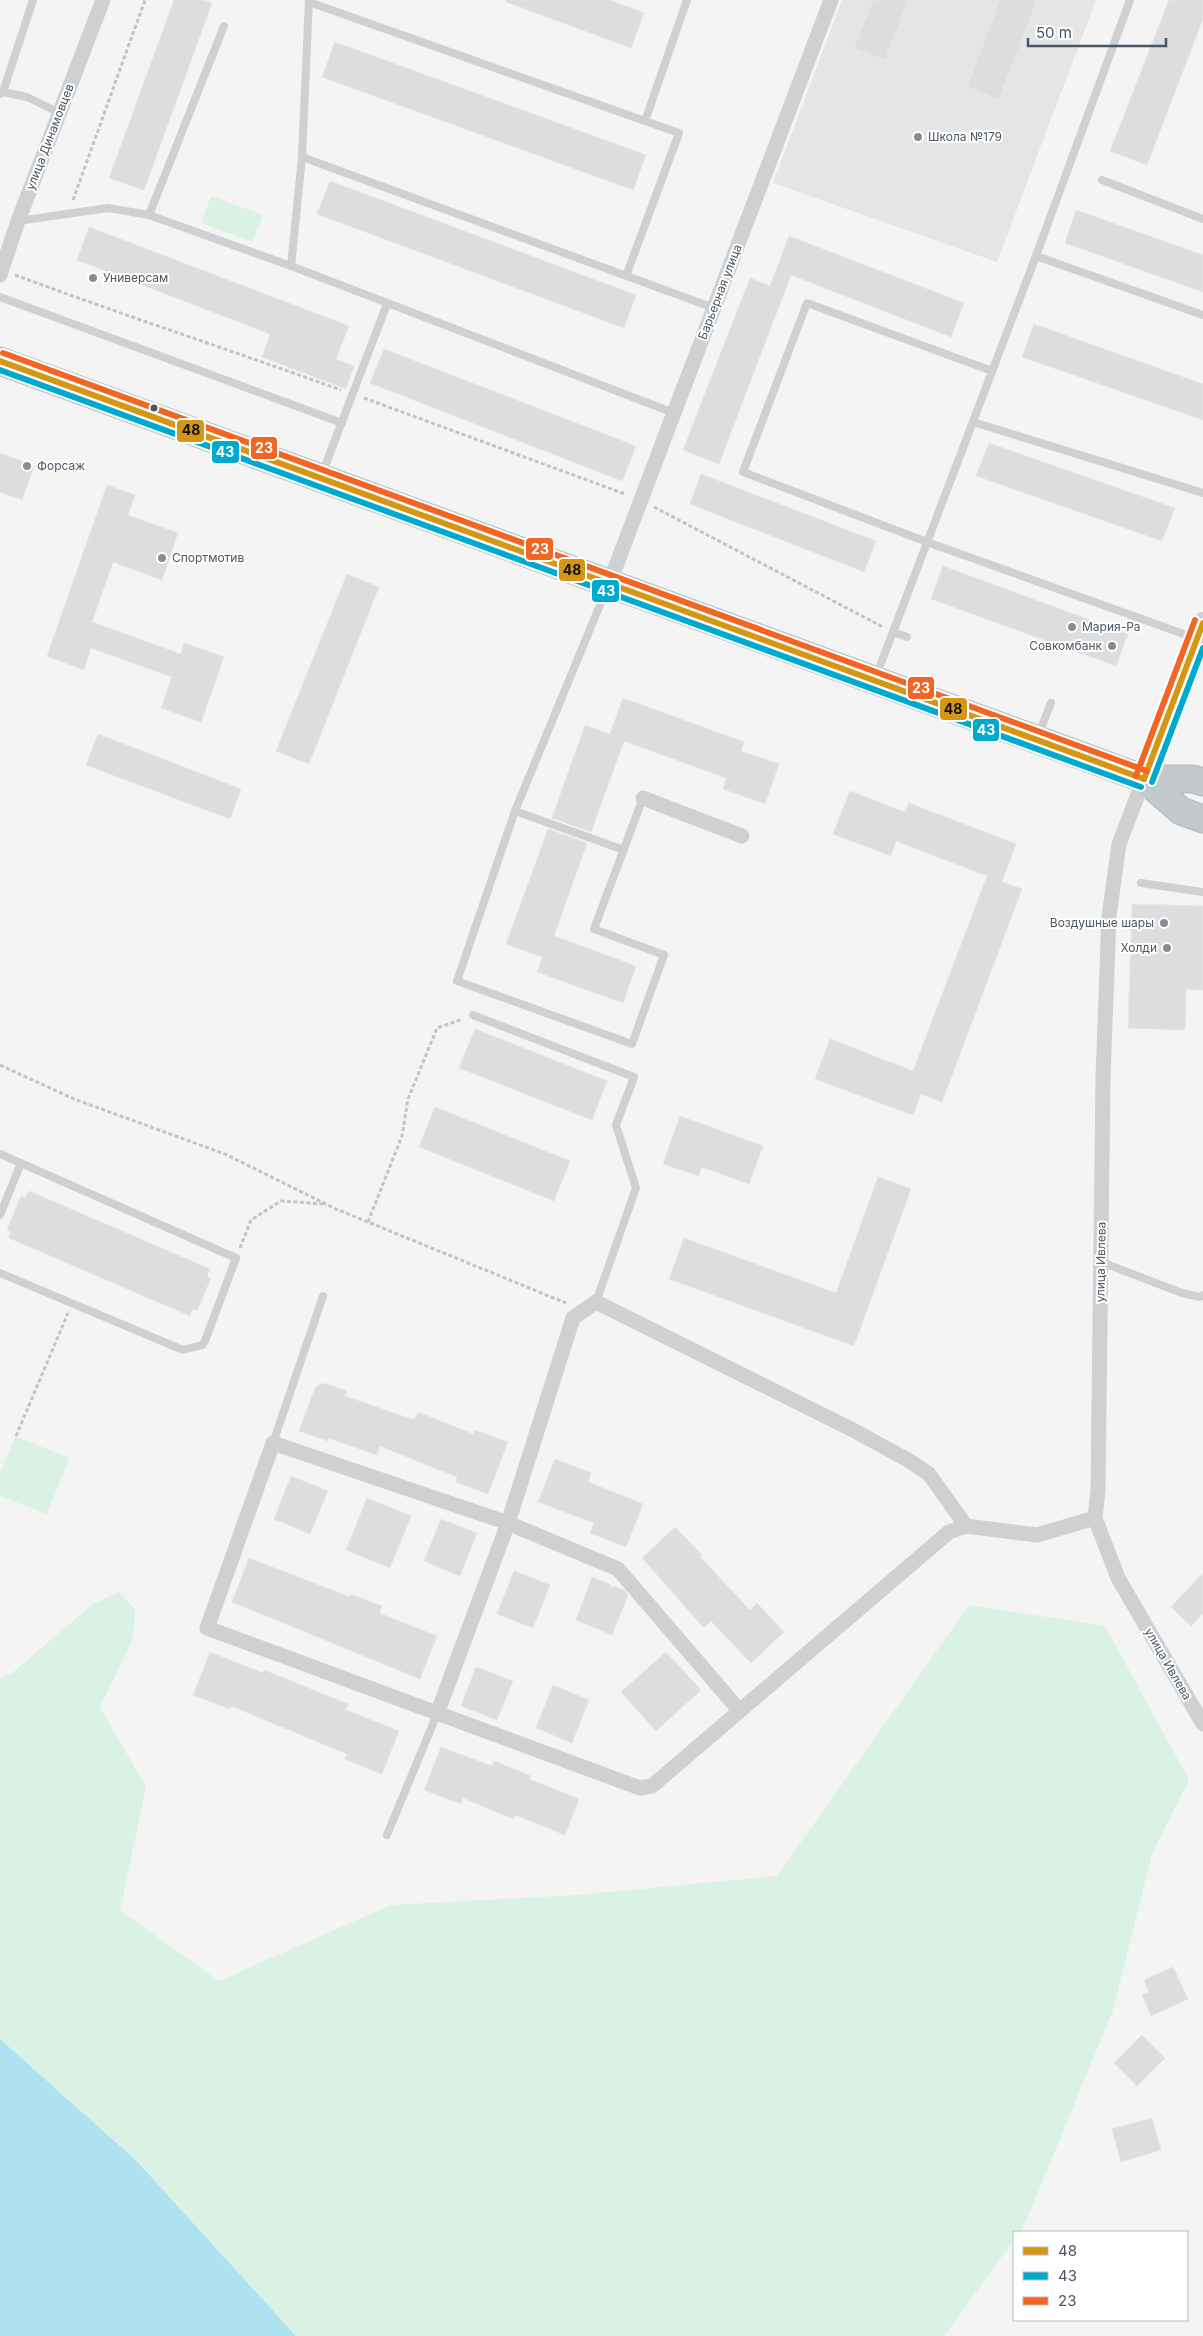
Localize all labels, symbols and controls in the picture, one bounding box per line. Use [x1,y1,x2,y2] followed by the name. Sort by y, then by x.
[1028,15,1166,47] scale bar
[1036,23,1072,42] text: 50 m
[22,81,77,192] street label: улица Динамовцев
[928,129,1002,144] place label: Школа №179
[912,131,924,143] marker: Школа №179
[694,242,745,342] street label: Барьерная улица
[103,270,168,285] place label: Универсам
[87,272,99,284] marker: Универсам
[149,403,159,413] unlabelled marker
[176,419,205,443] line badge: 48
[182,421,200,438] text: 48
[250,436,278,460] line badge: 23
[255,439,273,456] text: 23
[211,440,240,464] line badge: 43
[216,443,234,460] text: 43
[37,458,85,473] place label: Форсаж
[21,460,33,472] marker: Форсаж
[525,537,554,561] line badge: 23
[531,540,549,557] text: 23
[172,550,244,565] place label: Спортмотив
[156,552,168,564] marker: Спортмотив
[558,558,586,582] line badge: 48
[563,561,581,578] text: 48
[591,579,620,603] line badge: 43
[597,582,615,599] text: 43
[1082,619,1141,634] place label: Мария-Ра
[1066,621,1078,633] marker: Мария-Ра
[1029,638,1102,653] place label: Совкомбанк
[1106,640,1118,652] marker: Совкомбанк
[907,676,935,700] line badge: 23
[912,679,930,696] text: 23
[939,697,968,721] line badge: 48
[944,700,962,717] text: 48
[972,718,1000,742] line badge: 43
[977,721,995,738] text: 43
[1050,915,1154,930] place label: Воздушные шары
[1158,917,1170,929] marker: Воздушные шары
[1120,940,1157,955] place label: Холди
[1161,942,1173,954] marker: Холди
[1092,1222,1109,1302] street label: улица Ивлева
[1142,1625,1195,1702] street label: улица Ивлева
[1013,2231,1188,2321] legend
[1058,2241,1077,2260] text: 48
[1058,2266,1077,2285] text: 43
[1058,2291,1076,2310] text: 23

